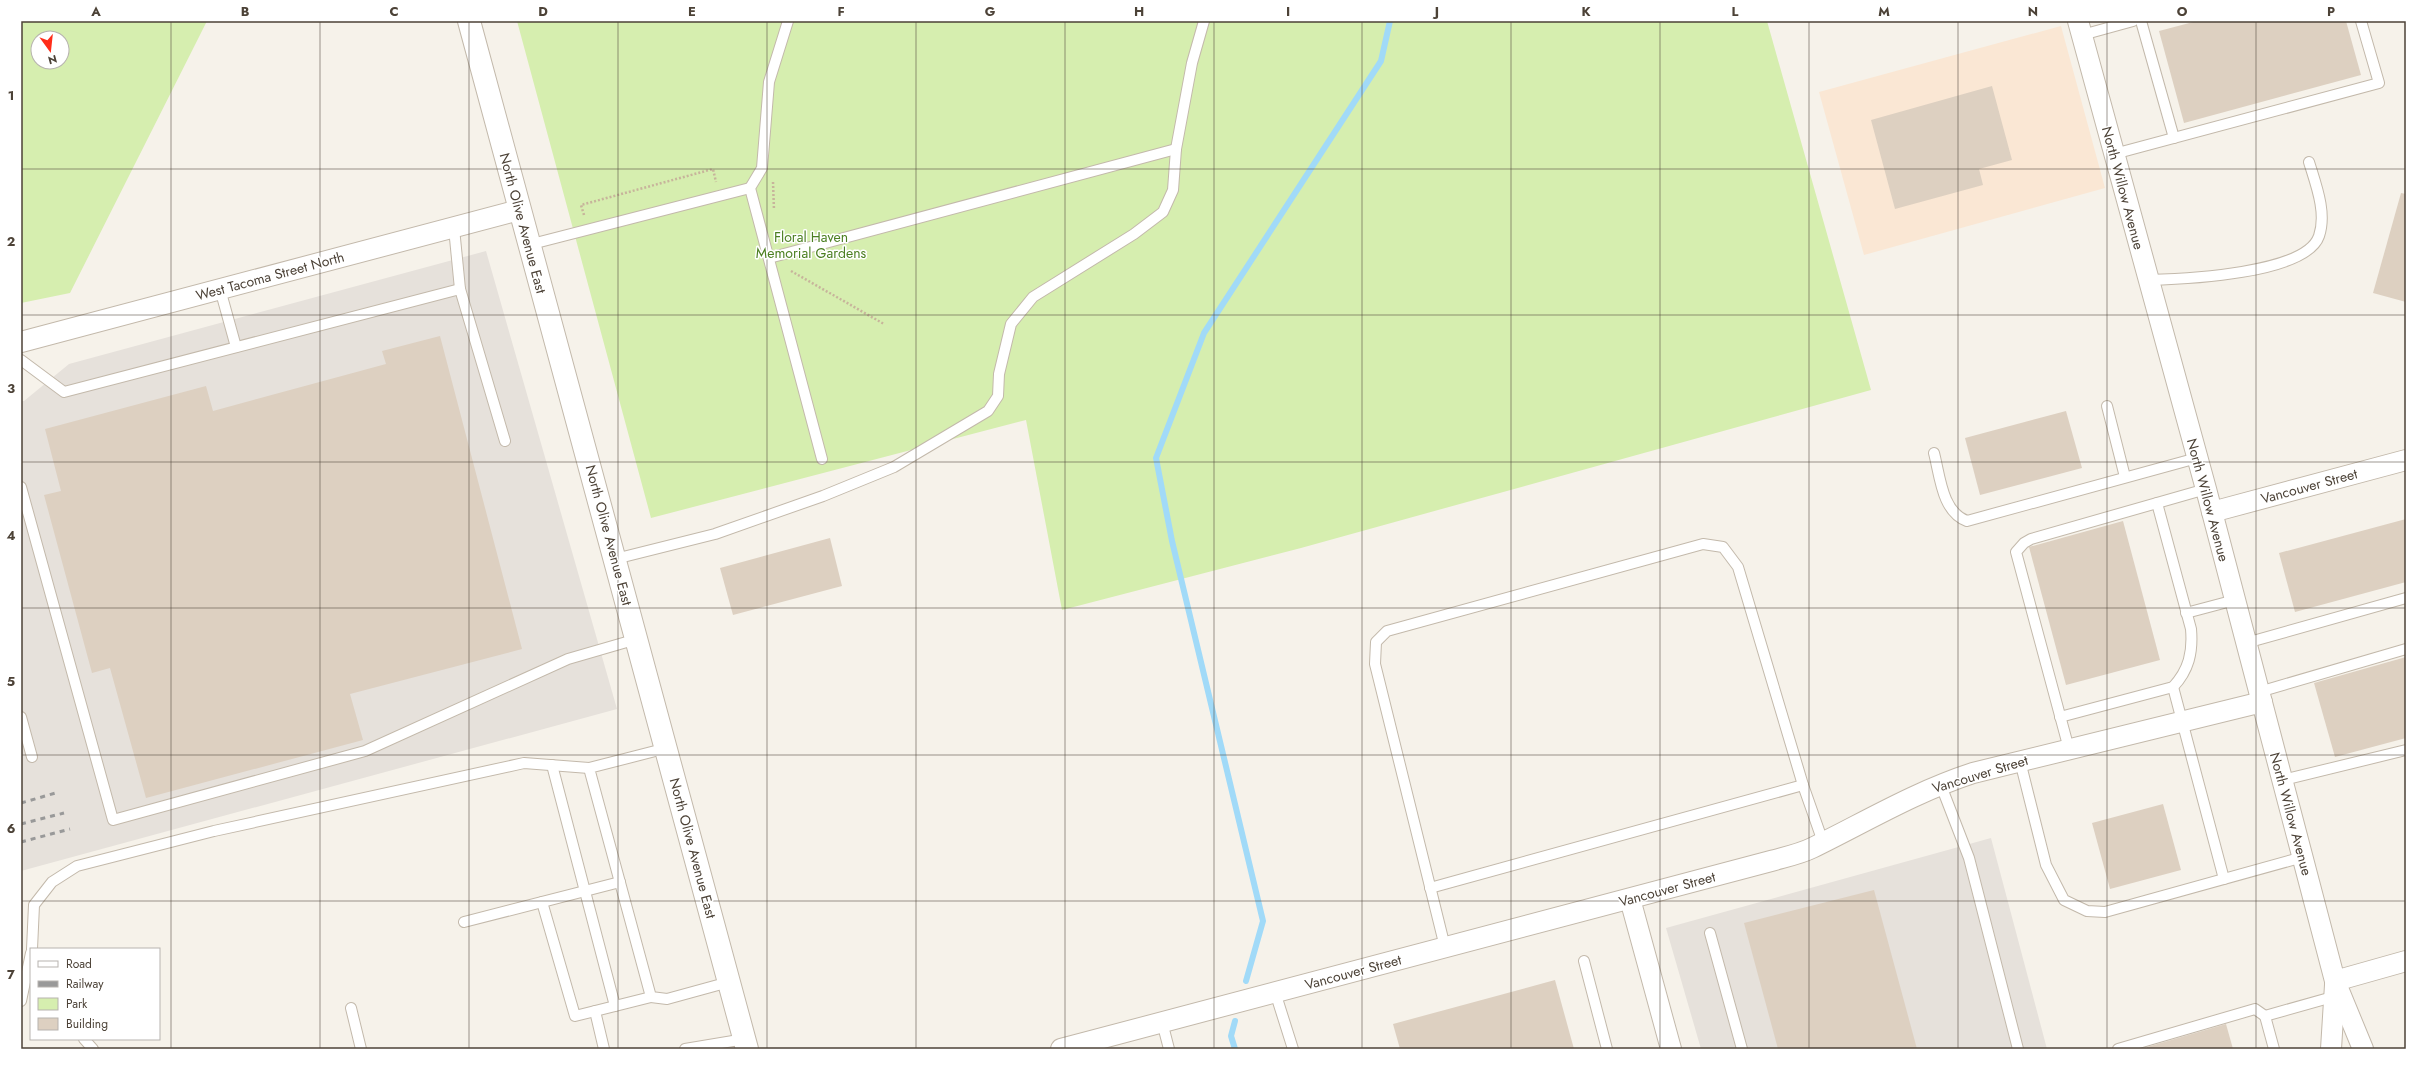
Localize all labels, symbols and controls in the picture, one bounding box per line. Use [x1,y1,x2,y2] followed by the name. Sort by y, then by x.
[90,2,101,21] text: A
[241,2,250,21] text: B
[389,2,399,21] text: C
[538,2,548,21] text: D
[688,2,696,21] text: E
[837,2,845,21] text: F
[985,2,996,21] text: G
[1134,2,1144,21] text: H
[1286,2,1290,21] text: I
[1432,2,1439,21] text: J
[1581,2,1591,21] text: K
[1732,2,1739,21] text: L
[1878,2,1890,21] text: M
[2028,2,2038,21] text: N
[2177,2,2188,21] text: O
[2327,2,2335,21] text: P
[30,30,70,70] north arrow
[46,51,59,69] text: N
[8,86,14,105] text: 1
[2097,124,2149,252] street label: North Willow Avenue
[495,151,552,296] street label: North Olive Avenue East
[756,227,866,263] park label: Floral Haven Memorial Gardens
[7,232,15,251] text: 2
[194,247,346,305] street label: West Tacoma Street North
[7,379,15,398] text: 3
[2182,436,2234,564] street label: North Willow Avenue
[581,463,638,608] street label: North Olive Avenue East
[2259,463,2360,508] street label: Vancouver Street
[6,526,16,545] text: 4
[7,672,15,691] text: 5
[1930,750,2031,798] street label: Vancouver Street
[2265,750,2317,878] street label: North Willow Avenue
[665,776,722,921] street label: North Olive Avenue East
[7,819,16,838] text: 6
[1617,866,1718,911] street label: Vancouver Street
[30,948,160,1040] legend
[1303,949,1404,994] street label: Vancouver Street
[66,955,92,973] text: Road
[7,965,15,984] text: 7
[66,975,104,993] text: Railway
[66,995,88,1013] text: Park
[66,1015,108,1033] text: Building

